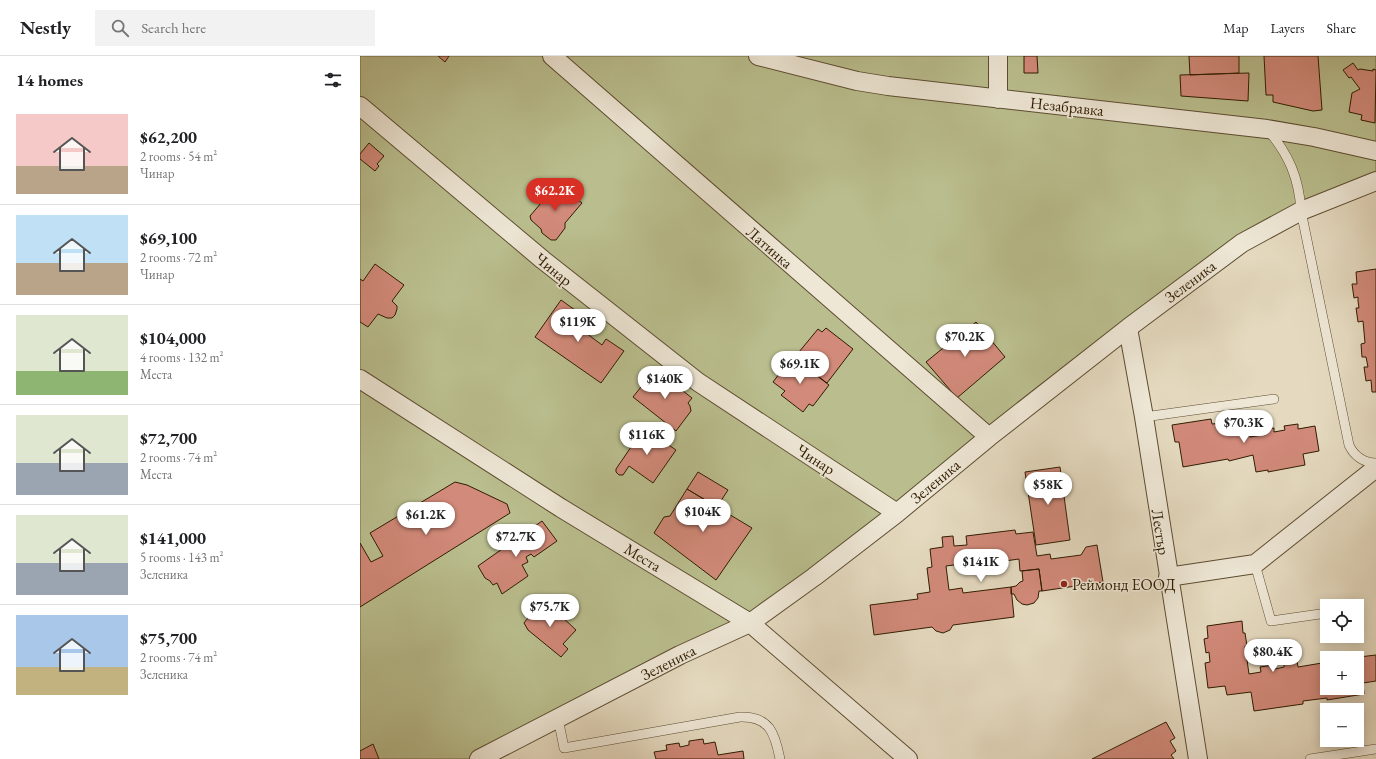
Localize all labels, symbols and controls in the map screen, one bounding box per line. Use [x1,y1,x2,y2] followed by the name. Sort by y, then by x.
[95,10,375,46] search box
[20,15,71,40] text: Nestly
[109,17,131,39] icon: search
[141,18,206,37] text: Search here
[1223,19,1248,37] text: Map
[1270,19,1305,37] text: Layers
[1327,19,1356,37] text: Share
[16,69,83,91] text: 14 homes
[322,69,344,91] icon: filters
[1029,92,1105,121] street label: Незабравка
[140,126,197,148] text: $62,200
[48,130,96,178] icon: home
[140,148,217,165] text: 2 rooms · 54 m²
[140,165,174,182] text: Чинар
[522,178,588,212] pin: $62.2K
[535,182,575,199] text: $62.2K
[742,221,798,274] street label: Латинка
[140,227,197,249] text: $69,100
[48,231,96,279] icon: home
[531,248,577,291] street label: Чинар
[140,249,217,266] text: 2 rooms · 72 m²
[1160,255,1221,308] street label: Зеленика
[140,266,174,283] text: Чинар
[550,309,606,343] pin: $119K
[560,313,596,330] text: $119K
[932,324,998,358] pin: $70.2K
[140,327,206,349] text: $104,000
[945,328,985,345] text: $70.2K
[48,331,96,379] icon: home
[140,349,224,366] text: 4 rooms · 132 m²
[767,351,833,385] pin: $69.1K
[780,355,820,372] text: $69.1K
[140,366,172,383] text: Места
[637,366,693,400] pin: $140K
[647,370,683,387] text: $140K
[1211,410,1277,444] pin: $70.3K
[1224,414,1264,431] text: $70.3K
[619,422,675,456] pin: $116K
[629,426,665,443] text: $116K
[140,427,197,449] text: $72,700
[48,431,96,479] icon: home
[792,439,839,480] street label: Чинар
[140,449,217,466] text: 2 rooms · 74 m²
[906,454,965,508] street label: Зеленика
[140,466,172,483] text: Места
[1024,472,1072,506] pin: $58K
[1033,476,1063,493] text: $58K
[675,499,731,533] pin: $104K
[393,502,459,536] pin: $61.2K
[685,503,721,520] text: $104K
[406,506,446,523] text: $61.2K
[1147,508,1174,557] street label: Лестър
[483,524,549,558] pin: $72.7K
[140,527,206,549] text: $141,000
[496,528,536,545] text: $72.7K
[48,531,96,579] icon: home
[620,538,666,577] street label: Места
[140,549,224,566] text: 5 rooms · 143 m²
[953,549,1009,583] pin: $141K
[963,553,999,570] text: $141K
[140,566,188,583] text: Зеленика
[1072,574,1176,595] place label: Реймонд ЕООД
[1059,579,1069,589] marker: Реймонд ЕООД
[517,594,583,628] pin: $75.7K
[530,598,570,615] text: $75.7K
[1320,599,1364,747] map controls
[1320,599,1364,643] button: locate
[140,627,197,649] text: $75,700
[48,631,96,679] icon: home
[637,639,700,685] street label: Зеленика
[1240,639,1306,673] pin: $80.4K
[1253,643,1293,660] text: $80.4K
[140,649,217,666] text: 2 rooms · 74 m²
[1320,651,1364,695] button: +
[140,666,188,683] text: Зеленика
[1320,703,1364,747] button: −

